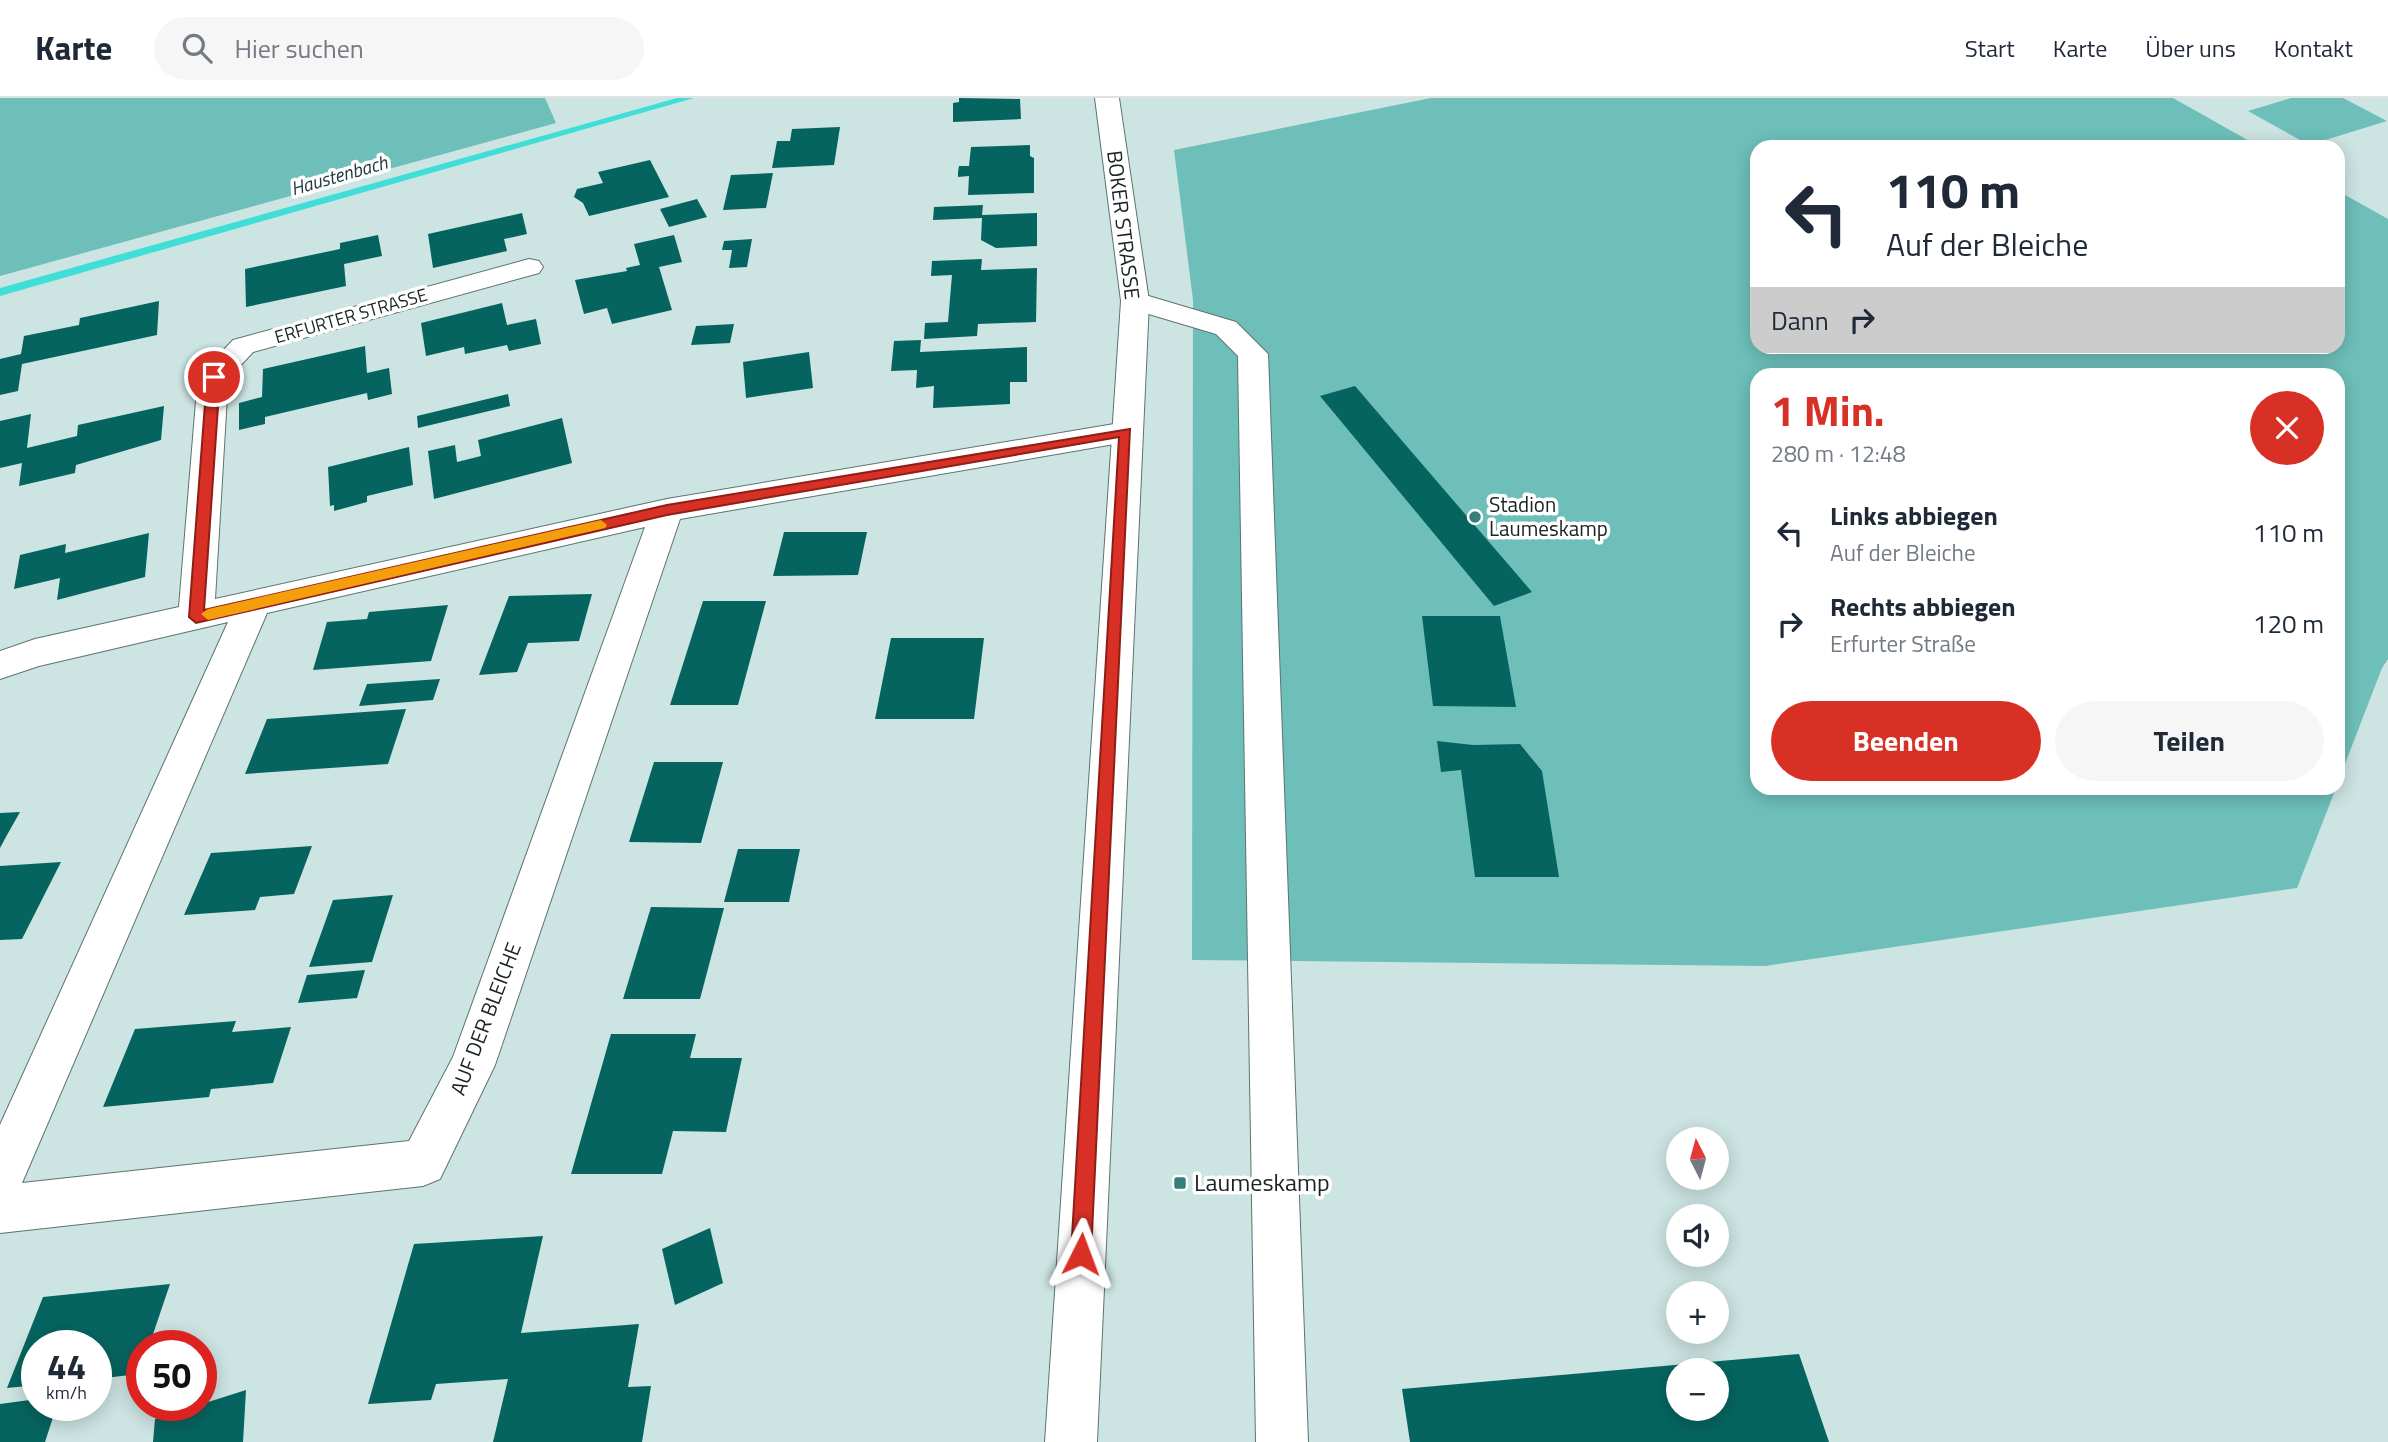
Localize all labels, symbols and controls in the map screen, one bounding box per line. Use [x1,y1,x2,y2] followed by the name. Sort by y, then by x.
[154,17,644,80] search box
[35,23,112,73] text: Karte
[178,29,216,67] icon: search
[234,29,364,68] text: Hier suchen
[1965,30,2015,66] text: Start
[2053,30,2107,66] text: Karte
[2145,30,2236,66] text: Über uns
[2274,30,2353,66] text: Kontakt
[287,147,391,202] water label: Haustenbach
[1099,149,1149,301] street label: BOKER STRASSE
[1886,152,2020,227] text: 110 m
[1771,168,1862,259] icon: left
[1886,220,2088,268] text: Auf der Bleiche
[271,281,430,350] street label: ERFURTER STRASSE
[1771,301,1829,340] text: Dann
[1843,301,1881,339] icon: right
[184,347,244,407] pin
[195,358,233,396] icon: arrive
[1771,378,1885,442] text: 1 Min.
[2250,391,2324,465] button: close
[1771,436,1906,471] text: 280 m · 12:48
[1489,488,1608,544] place label: Stadion Laumeskamp
[1830,496,1998,535] text: Links abbiegen
[1467,509,1483,525] marker: Stadion Laumeskamp
[2253,513,2324,552] text: 110 m
[1771,514,1809,552] icon: left
[1830,535,1976,570] text: Auf der Bleiche
[1830,587,2016,626] text: Rechts abbiegen
[2253,604,2324,643] text: 120 m
[1771,605,1809,643] icon: right
[1830,626,1976,661] text: Erfurter Straße
[1771,701,2041,781] button: Beenden
[2055,701,2324,781] button: Teilen
[441,938,529,1100] street label: AUF DER BLEICHE
[1666,1127,1729,1190] north arrow
[1666,1127,1729,1421] map controls
[1194,1164,1330,1200] place label: Laumeskamp
[1172,1175,1188,1191] marker: Laumeskamp
[1666,1204,1729,1267] button: sound
[1044,1217,1118,1291] position arrow
[1666,1281,1729,1344] button: +
[126,1330,217,1421] speed limit sign: 50
[47,1339,86,1393] text: 44
[1666,1358,1729,1421] button: −
[46,1379,87,1406] text: km/h

